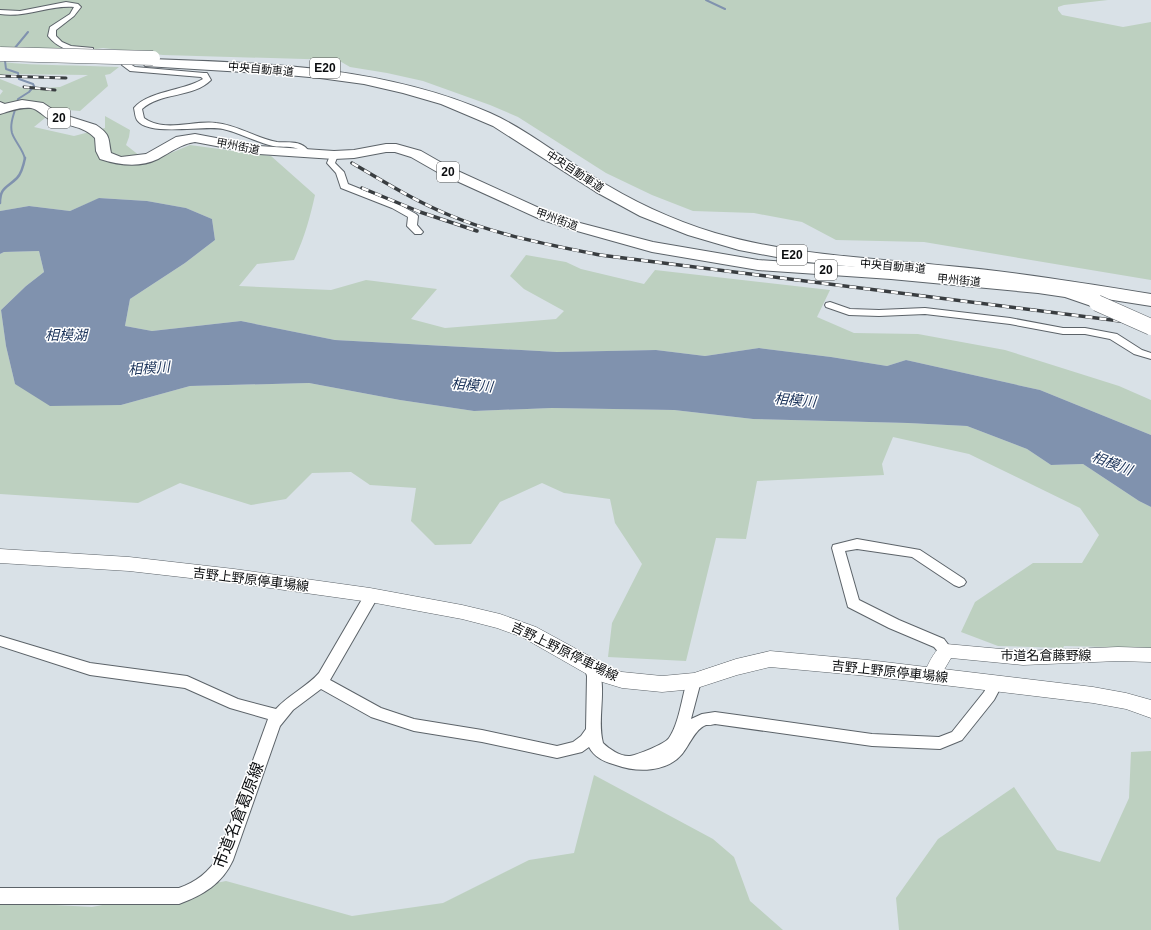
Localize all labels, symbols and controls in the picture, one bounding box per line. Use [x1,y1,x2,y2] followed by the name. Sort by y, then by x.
[310,58,340,78] road number: E20
[228,60,294,78] street label: 中央自動車道
[48,108,70,128] road number: 20
[215,136,261,156] street label: 甲州街道
[544,148,606,194] street label: 中央自動車道
[437,162,459,182] road number: 20
[534,206,580,232] street label: 甲州街道
[777,245,807,265] road number: E20
[860,257,926,275] street label: 中央自動車道
[815,260,837,280] road number: 20
[937,272,981,288] street label: 甲州街道
[45,327,89,343] water label: 相模湖
[127,358,173,377] water label: 相模川
[450,375,496,395] water label: 相模川
[773,390,819,410] water label: 相模川
[1090,448,1136,479] water label: 相模川
[192,565,310,594] street label: 吉野上野原停車場線
[509,619,621,684] street label: 吉野上野原停車場線
[1000,648,1092,663] street label: 市道名倉藤野線
[831,658,949,685] street label: 吉野上野原停車場線
[210,760,266,871] street label: 市道名倉葛原線

